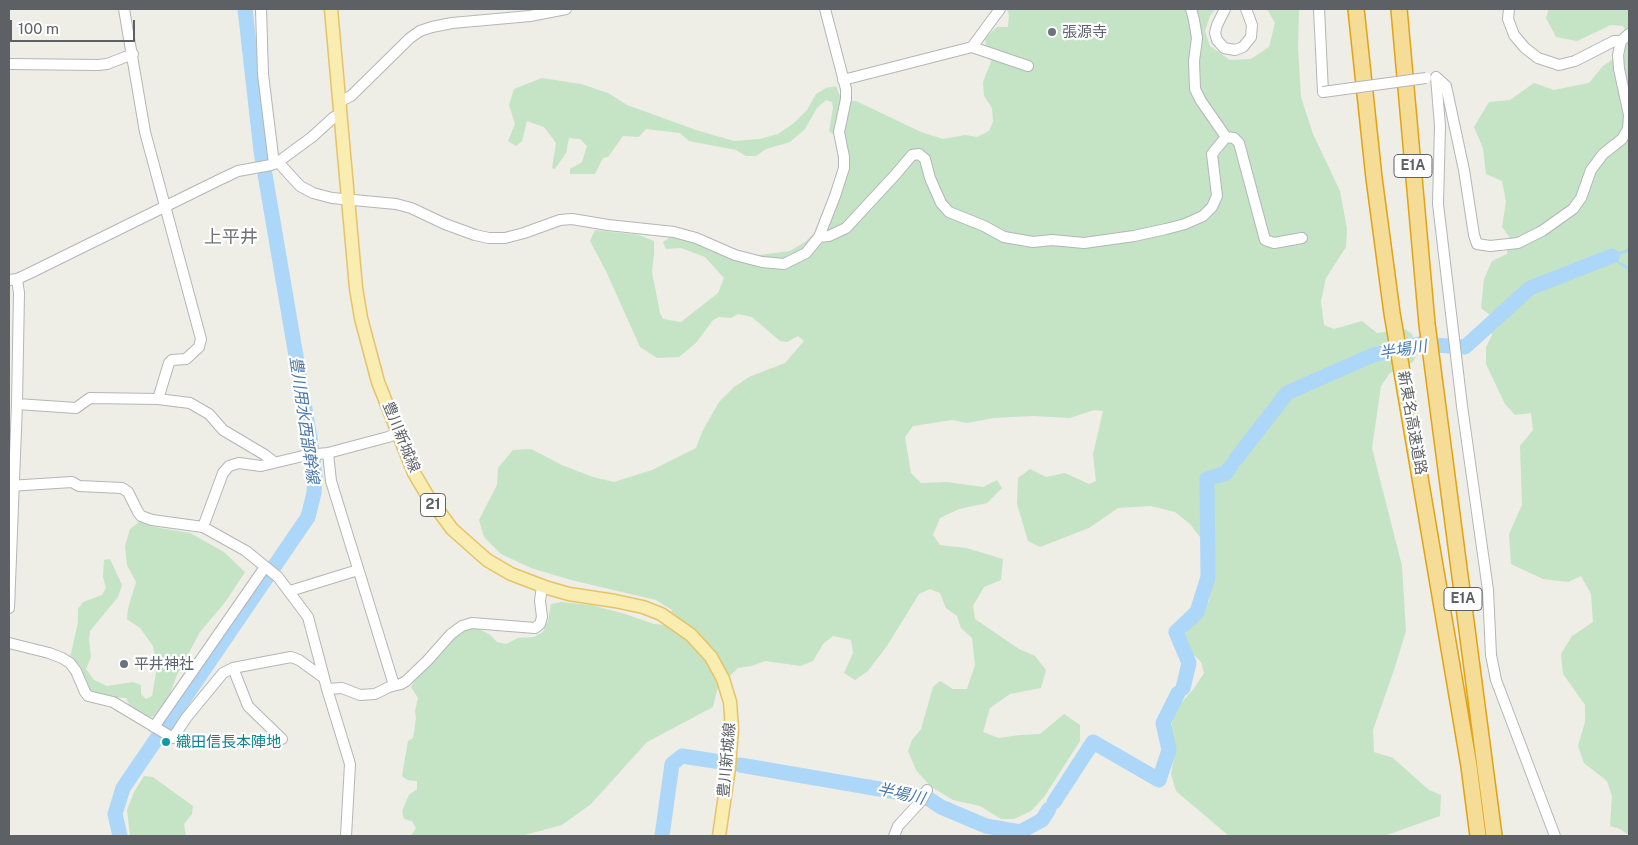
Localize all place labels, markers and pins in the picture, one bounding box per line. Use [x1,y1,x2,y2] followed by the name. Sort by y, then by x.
[1062,23,1107,41] place label: 張源寺
[1046,26,1058,38] marker: 張源寺
[134,655,194,673] place label: 平井神社
[118,658,130,670] marker: 平井神社
[176,733,281,751] place label: 織田信長本陣地
[160,736,172,748] marker: 織田信長本陣地

